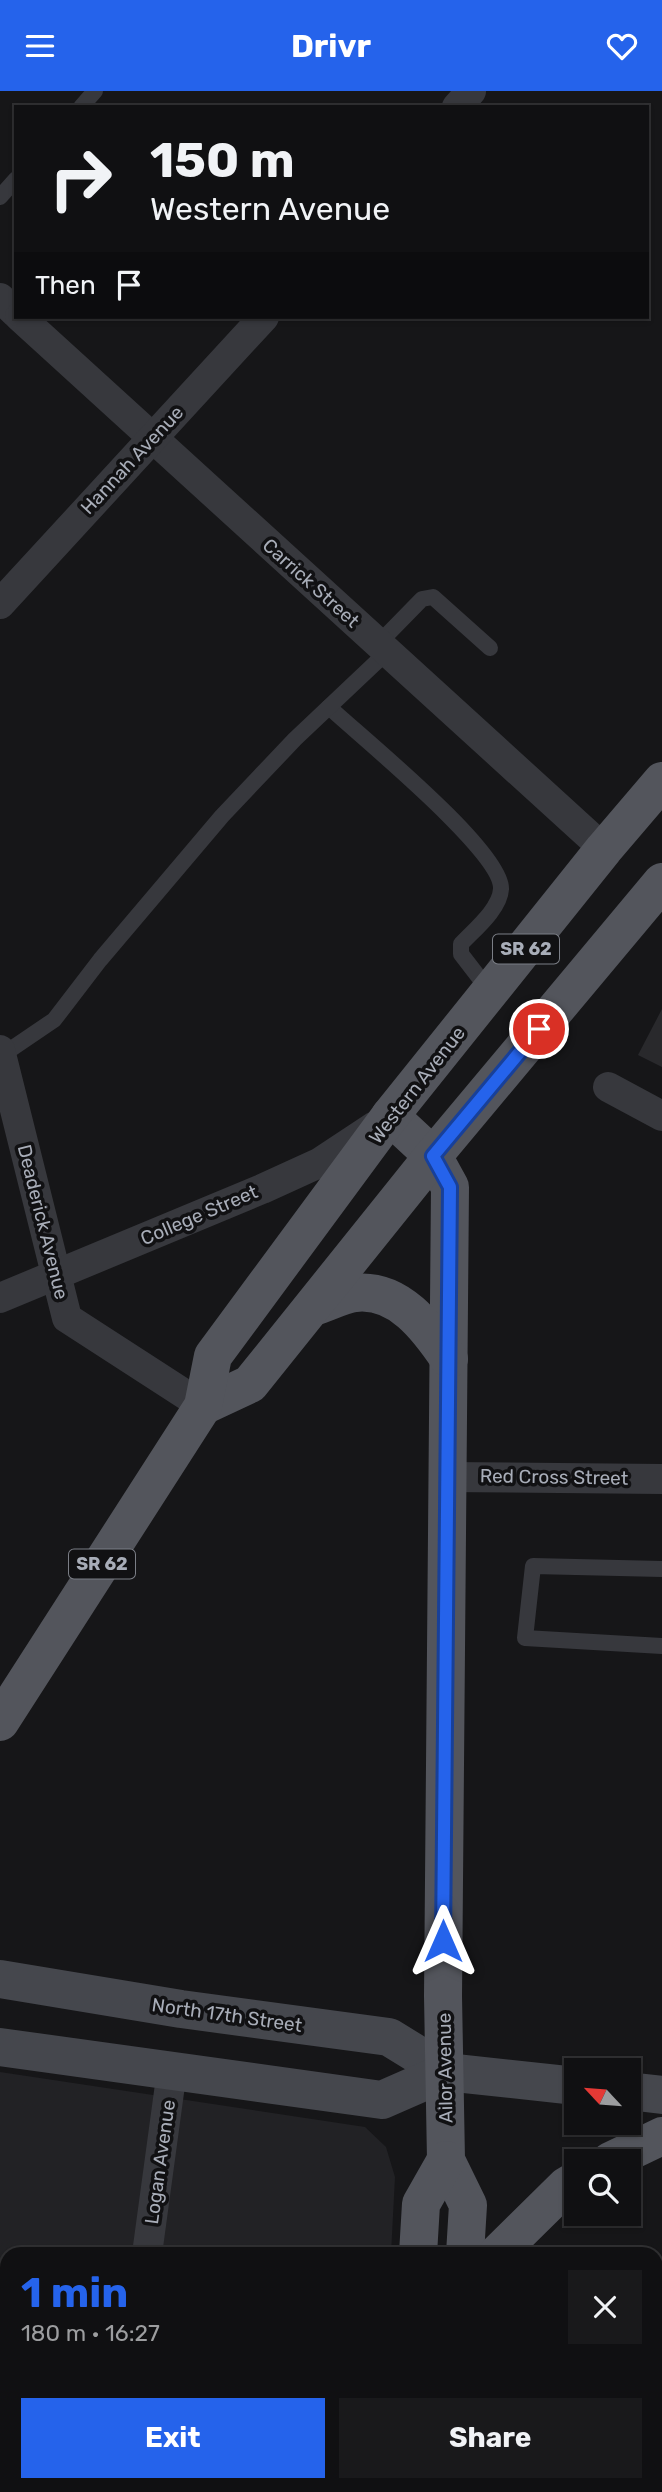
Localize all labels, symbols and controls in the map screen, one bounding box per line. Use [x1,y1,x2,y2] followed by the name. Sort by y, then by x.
[21,27,59,65] icon: menu
[291,27,371,65] text: Drivr
[603,27,641,65] icon: heart
[150,131,295,189] text: 150 m
[35,133,126,224] icon: right
[150,190,390,228] text: Western Avenue
[110,266,148,304] icon: arrive
[35,270,96,301] text: Then
[76,401,188,519] street label: Hannah Avenue
[258,534,364,633] street label: Carrick Street
[493,935,559,963] road number: SR 62
[509,999,569,1059] pin
[520,1010,558,1048] icon: arrive
[364,1022,470,1148] street label: Western Avenue
[13,1142,73,1302] street label: Deaderick Avenue
[137,1180,262,1250] street label: College Street
[480,1464,629,1490] street label: Red Cross Street
[69,1549,135,1579] road number: SR 62
[406,1904,480,1978] position arrow
[150,1993,304,2037] street label: North 17th Street
[433,2013,457,2123] street label: Ailor Avenue
[564,2058,640,2135] north arrow
[564,2058,641,2226] map controls
[140,2098,180,2226] street label: Logan Avenue
[564,2149,641,2226] button: search
[21,2268,128,2318] text: 1 min
[568,2270,642,2344] button: close
[21,2319,160,2347] text: 180 m · 16:27
[21,2398,325,2478] button: Exit
[339,2398,642,2478] button: Share

